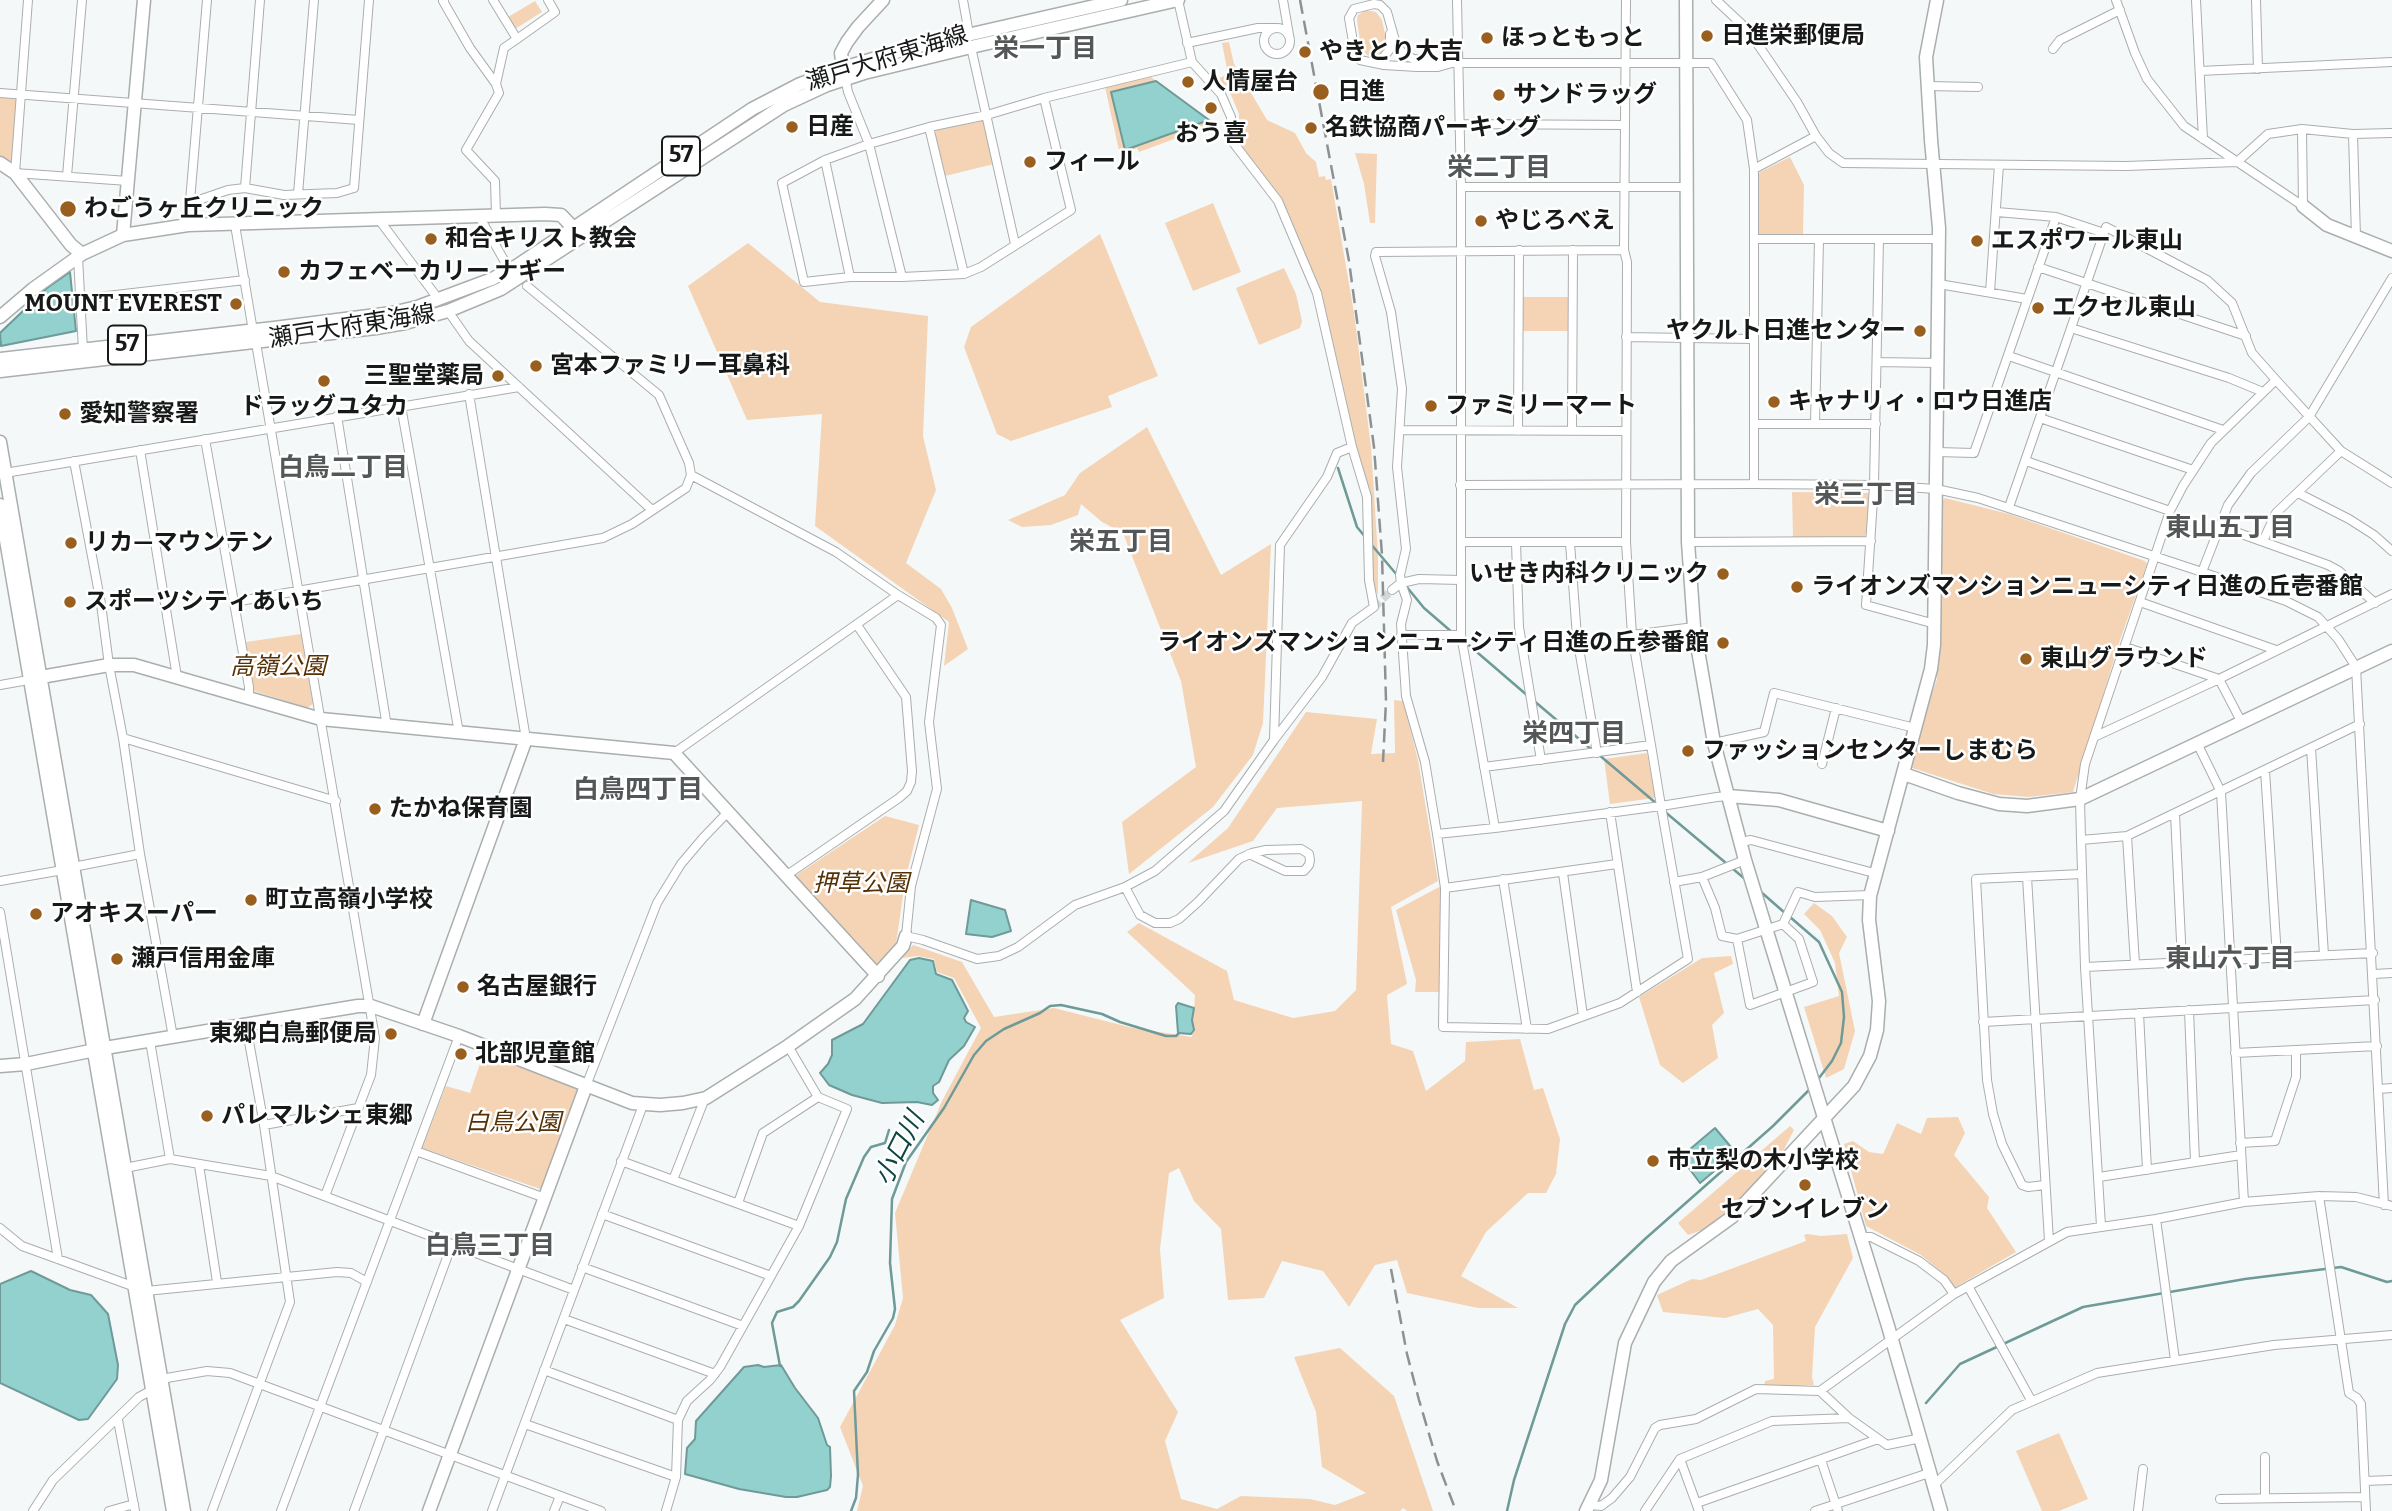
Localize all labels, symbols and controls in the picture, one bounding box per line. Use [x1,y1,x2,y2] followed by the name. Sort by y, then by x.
[802,21,972,97] street label: 瀬戸大府東海線
[1721,22,1865,50] place label: 日進栄郵便局
[1501,24,1645,52] place label: ほっともっと
[1699,28,1715,44] marker: 日進栄郵便局
[1479,30,1495,46] marker: ほっともっと
[993,34,1097,66] district label: 栄一丁目
[1319,38,1463,66] place label: やきとり大吉
[1297,44,1313,60] marker: やきとり大吉
[1202,68,1298,96] place label: 人情屋台
[1180,74,1196,90] marker: 人情屋台
[1337,78,1385,106] place label: 日進
[1513,81,1657,109] place label: サンドラッグ
[1311,82,1331,102] marker: 日進
[1491,87,1507,103] marker: サンドラッグ
[1203,100,1219,116] marker: おう喜
[806,113,854,141] place label: 日産
[1325,114,1541,142] place label: 名鉄協商パーキング
[784,119,800,135] marker: 日産
[1175,120,1247,148] place label: おう喜
[1303,120,1319,136] marker: 名鉄協商パーキング
[662,136,700,176] road number: 57
[1044,148,1140,176] place label: フィール
[1447,153,1551,185] district label: 栄二丁目
[1022,154,1038,170] marker: フィール
[84,195,324,223] place label: わごうヶ丘クリニック
[58,199,78,219] marker: わごうヶ丘クリニック
[1495,207,1615,235] place label: やじろべえ
[1473,213,1489,229] marker: やじろべえ
[445,225,637,253] place label: 和合キリスト教会
[1991,227,2183,255] place label: エスポワール東山
[423,231,439,247] marker: 和合キリスト教会
[1969,233,1985,249] marker: エスポワール東山
[298,258,566,286] place label: カフェベーカリー ナギー
[276,264,292,280] marker: カフェベーカリー ナギー
[24,290,222,318] place label: MOUNT EVEREST
[2052,294,2196,322] place label: エクセル東山
[228,296,244,312] marker: MOUNT EVEREST
[267,300,437,354] street label: 瀬戸大府東海線
[2030,300,2046,316] marker: エクセル東山
[1666,317,1906,345] place label: ヤクルト日進センター
[1912,323,1928,339] marker: ヤクルト日進センター
[108,326,146,364] road number: 57
[550,352,790,380] place label: 宮本ファミリー耳鼻科
[528,358,544,374] marker: 宮本ファミリー耳鼻科
[364,362,484,390] place label: 三聖堂薬局
[490,368,506,384] marker: 三聖堂薬局
[316,373,332,389] marker: ドラッグユタカ
[1788,388,2052,416] place label: キャナリィ・ロウ日進店
[1445,392,1637,420] place label: ファミリーマート
[240,393,408,421] place label: ドラッグユタカ
[1766,394,1782,410] marker: キャナリィ・ロウ日進店
[1423,398,1439,414] marker: ファミリーマート
[79,400,199,428] place label: 愛知警察署
[57,406,73,422] marker: 愛知警察署
[278,453,408,485] district label: 白鳥二丁目
[1814,480,1918,512] district label: 栄三丁目
[2165,513,2295,545] district label: 東山五丁目
[1069,527,1173,559] district label: 栄五丁目
[85,529,274,557] place label: リカ―マウンテン
[63,535,79,551] marker: リカ―マウンテン
[1469,560,1709,588] place label: いせき内科クリニック
[1715,566,1731,582] marker: いせき内科クリニック
[1811,573,2363,601] place label: ライオンズマンションニューシティ日進の丘壱番館
[1789,579,1805,595] marker: ライオンズマンションニューシティ日進の丘壱番館
[84,588,324,616] place label: スポーツシティあいち
[62,594,78,610] marker: スポーツシティあいち
[1157,629,1709,657] place label: ライオンズマンションニューシティ日進の丘参番館
[1715,635,1731,651] marker: ライオンズマンションニューシティ日進の丘参番館
[2040,645,2208,673] place label: 東山グラウンド
[2018,651,2034,667] marker: 東山グラウンド
[230,653,326,681] park label: 高嶺公園
[1522,719,1626,751] district label: 栄四丁目
[1702,737,2038,765] place label: ファッションセンターしまむら
[1680,743,1696,759] marker: ファッションセンターしまむら
[573,775,703,807] district label: 白鳥四丁目
[389,795,533,823] place label: たかね保育園
[367,801,383,817] marker: たかね保育園
[813,870,909,898] park label: 押草公園
[265,886,433,914] place label: 町立高嶺小学校
[243,892,259,908] marker: 町立高嶺小学校
[50,900,218,928] place label: アオキスーパー
[28,906,44,922] marker: アオキスーパー
[2165,944,2295,976] district label: 東山六丁目
[131,945,275,973] place label: 瀬戸信用金庫
[109,951,125,967] marker: 瀬戸信用金庫
[477,973,597,1001] place label: 名古屋銀行
[455,979,471,995] marker: 名古屋銀行
[209,1020,377,1048] place label: 東郷白鳥郵便局
[383,1026,399,1042] marker: 東郷白鳥郵便局
[475,1040,595,1068] place label: 北部児童館
[453,1046,469,1062] marker: 北部児童館
[221,1102,413,1130] place label: パレマルシェ東郷
[868,1107,932,1191] water label: 小口川
[199,1108,215,1124] marker: パレマルシェ東郷
[465,1109,561,1137] park label: 白鳥公園
[1667,1147,1859,1175] place label: 市立梨の木小学校
[1645,1153,1661,1169] marker: 市立梨の木小学校
[1797,1177,1813,1193] marker: セブンイレブン
[1721,1196,1889,1224] place label: セブンイレブン
[425,1231,555,1263] district label: 白鳥三丁目

